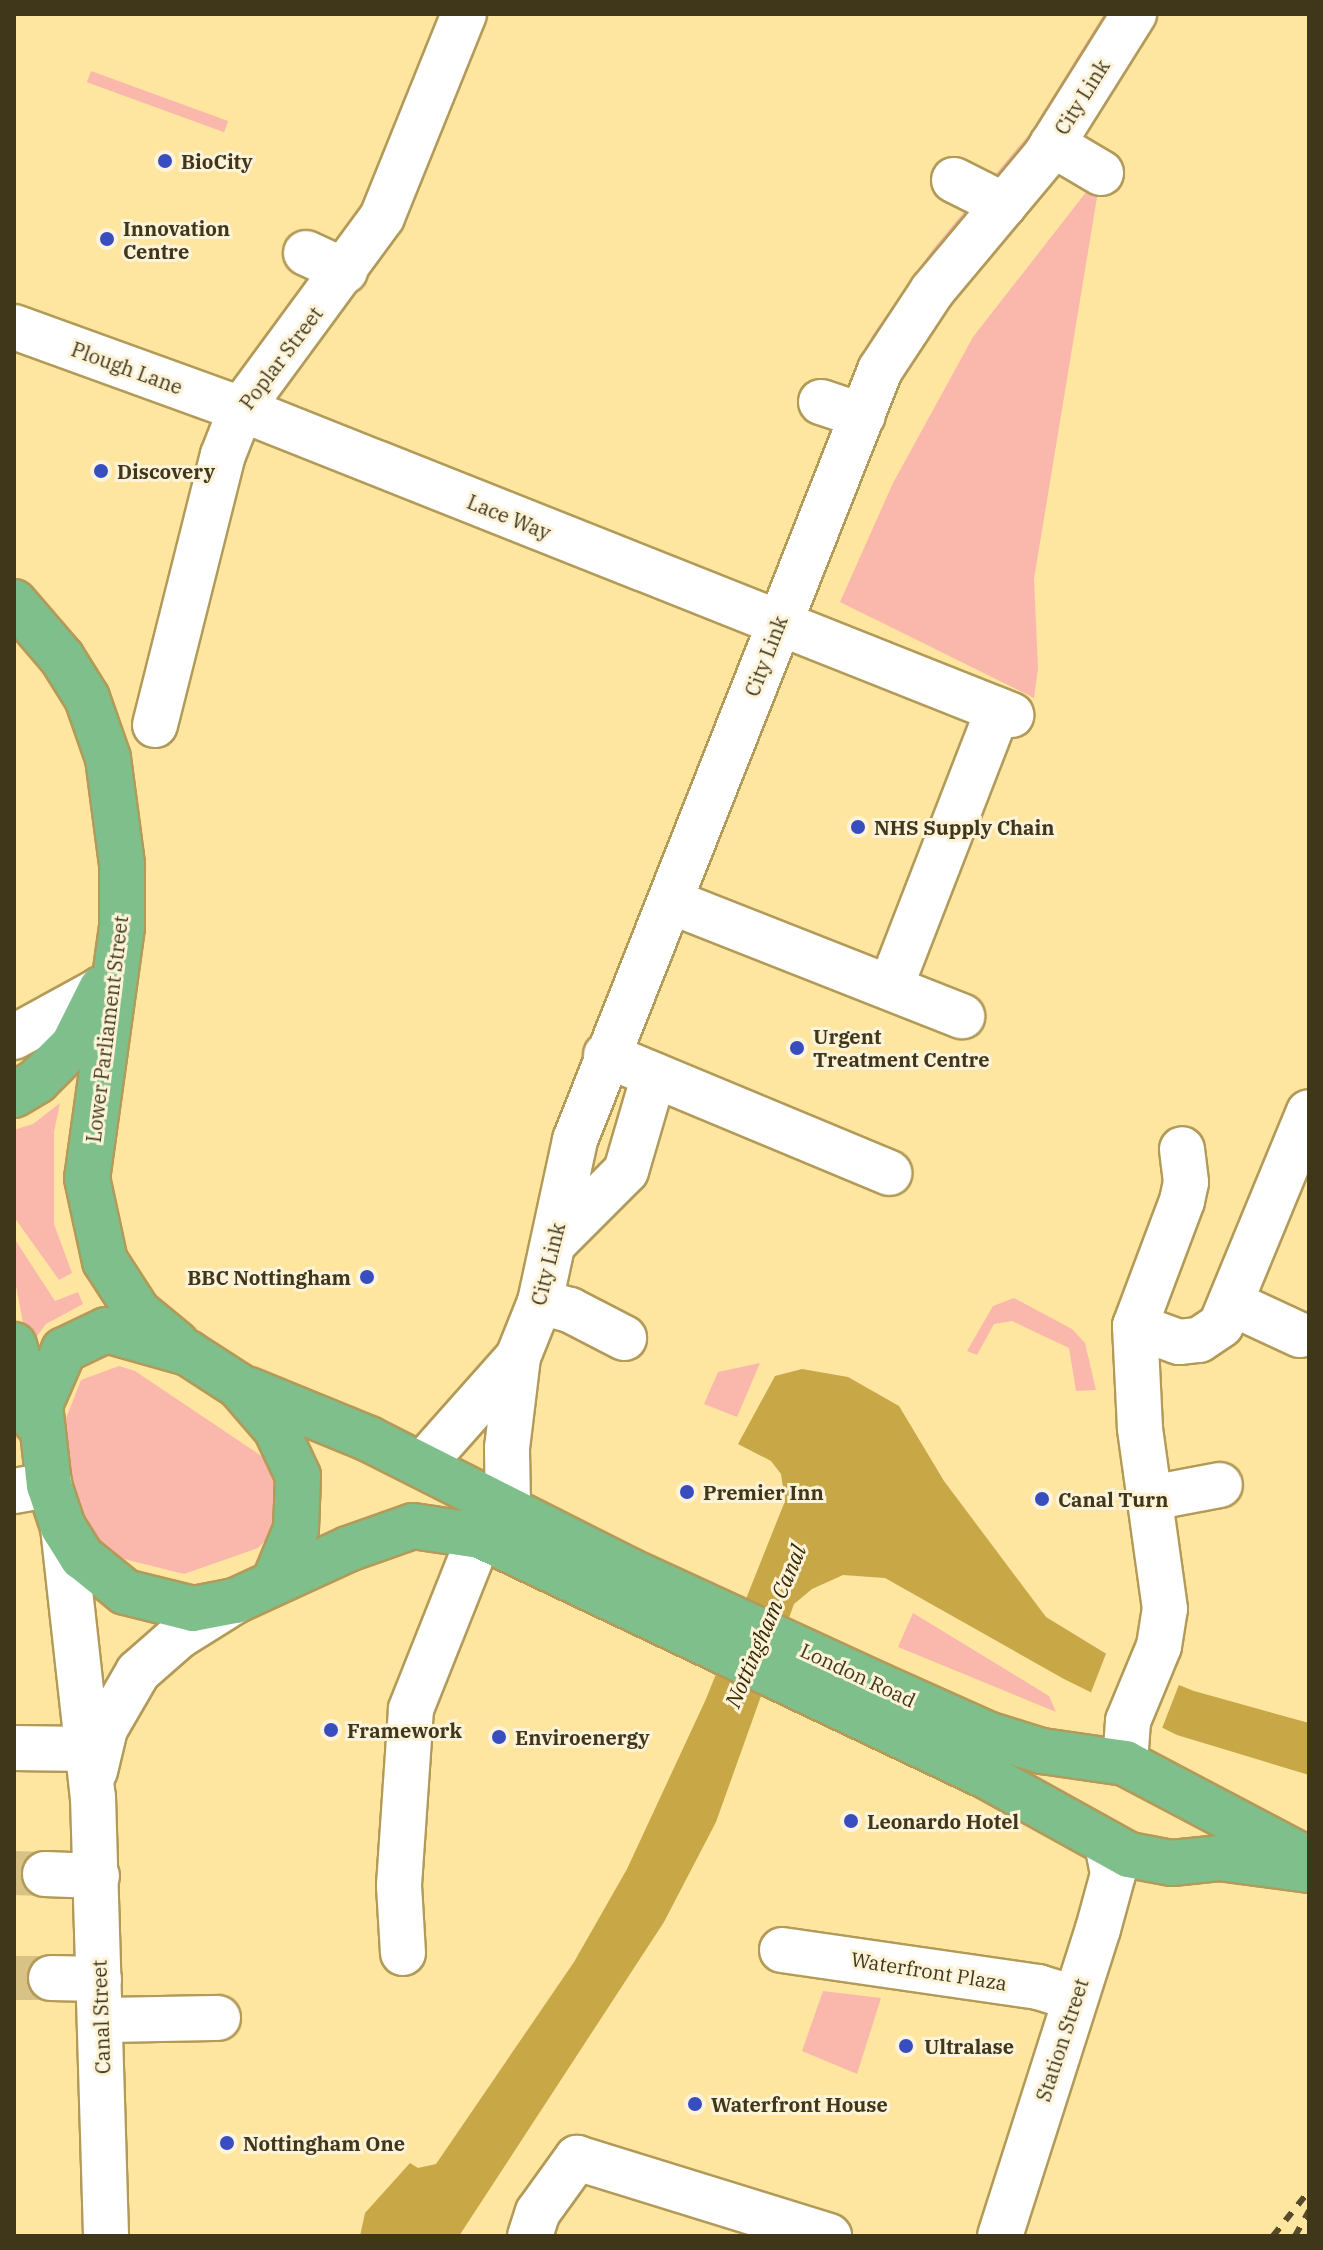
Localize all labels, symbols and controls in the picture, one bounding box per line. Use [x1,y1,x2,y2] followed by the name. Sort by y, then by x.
[1049,55,1115,139] street label: City Link
[181,149,253,173] place label: BioCity
[156,152,174,170] marker: BioCity
[123,216,230,263] place label: Innovation Centre
[98,230,116,248] marker: Innovation Centre
[235,302,327,414] street label: Poplar Street
[68,337,186,399] street label: Plough Lane
[117,459,215,483] place label: Discovery
[92,462,110,480] marker: Discovery
[464,489,554,545] street label: Lace Way
[740,612,792,700] street label: City Link
[874,815,1054,839] place label: NHS Supply Chain
[849,818,867,836] marker: NHS Supply Chain
[81,914,133,1144] street label: Lower Parliament Street
[813,1024,990,1071] place label: Urgent Treatment Centre
[788,1039,806,1057] marker: Urgent Treatment Centre
[526,1220,570,1308] street label: City Link
[187,1265,351,1289] place label: BBC Nottingham
[358,1268,376,1286] marker: BBC Nottingham
[703,1480,824,1504] place label: Premier Inn
[678,1483,696,1501] marker: Premier Inn
[1058,1487,1168,1511] place label: Canal Turn
[1033,1490,1051,1508] marker: Canal Turn
[719,1541,811,1711] water label: Nottingham Canal
[797,1638,919,1712] street label: London Road
[347,1718,462,1742] place label: Framework
[322,1721,340,1739] marker: Framework
[515,1725,650,1749] place label: Enviroenergy
[490,1728,508,1746] marker: Enviroenergy
[867,1809,1019,1833] place label: Leonardo Hotel
[842,1812,860,1830] marker: Leonardo Hotel
[849,1947,1009,1995] street label: Waterfront Plaza
[87,1960,115,2074] street label: Canal Street
[1031,1976,1093,2104] street label: Station Street
[924,2034,1014,2058] place label: Ultralase
[895,2035,917,2057] marker: Ultralase
[711,2092,888,2116] place label: Waterfront House
[686,2095,704,2113] marker: Waterfront House
[243,2131,405,2155] place label: Nottingham One
[218,2134,236,2152] marker: Nottingham One

